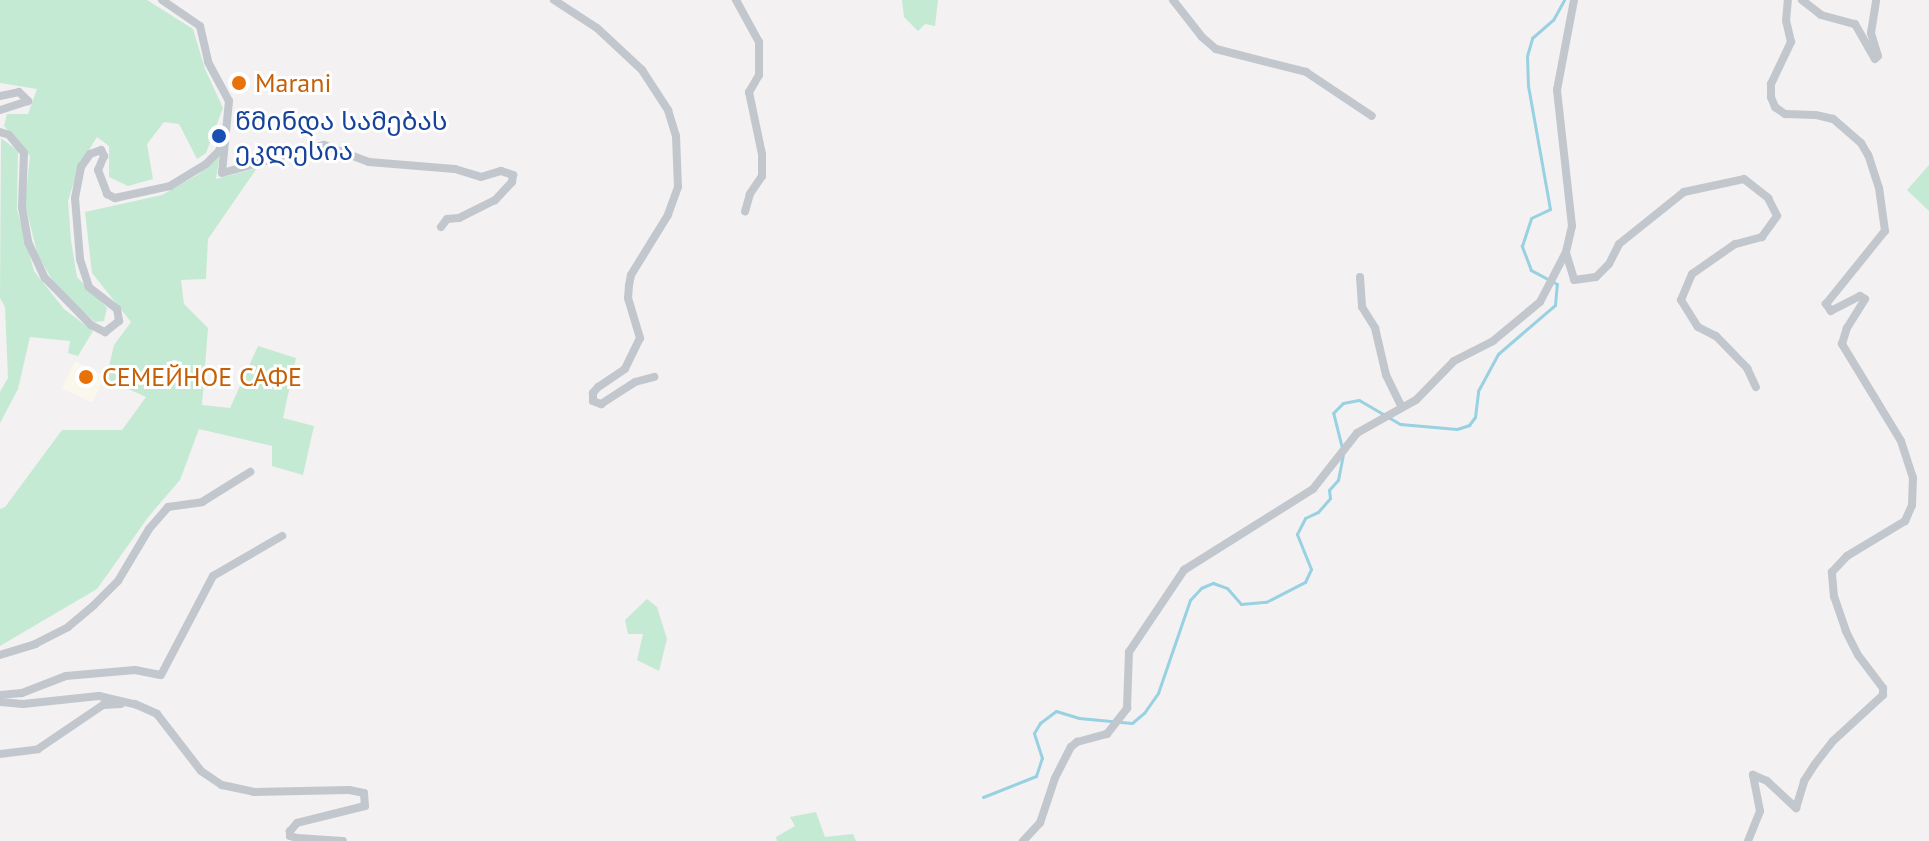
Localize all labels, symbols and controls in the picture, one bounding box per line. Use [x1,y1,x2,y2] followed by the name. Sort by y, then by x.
[255,67,331,99] place label: Marani
[230,74,248,92] marker: Marani
[235,105,447,166] place label: წმინდა სამებას ეკლესია
[210,127,228,145] marker: წმინდა სამებას ეკლესია
[102,361,302,393] place label: СЕМЕЙНОЕ САФЕ
[77,368,95,386] marker: СЕМЕЙНОЕ САФЕ

